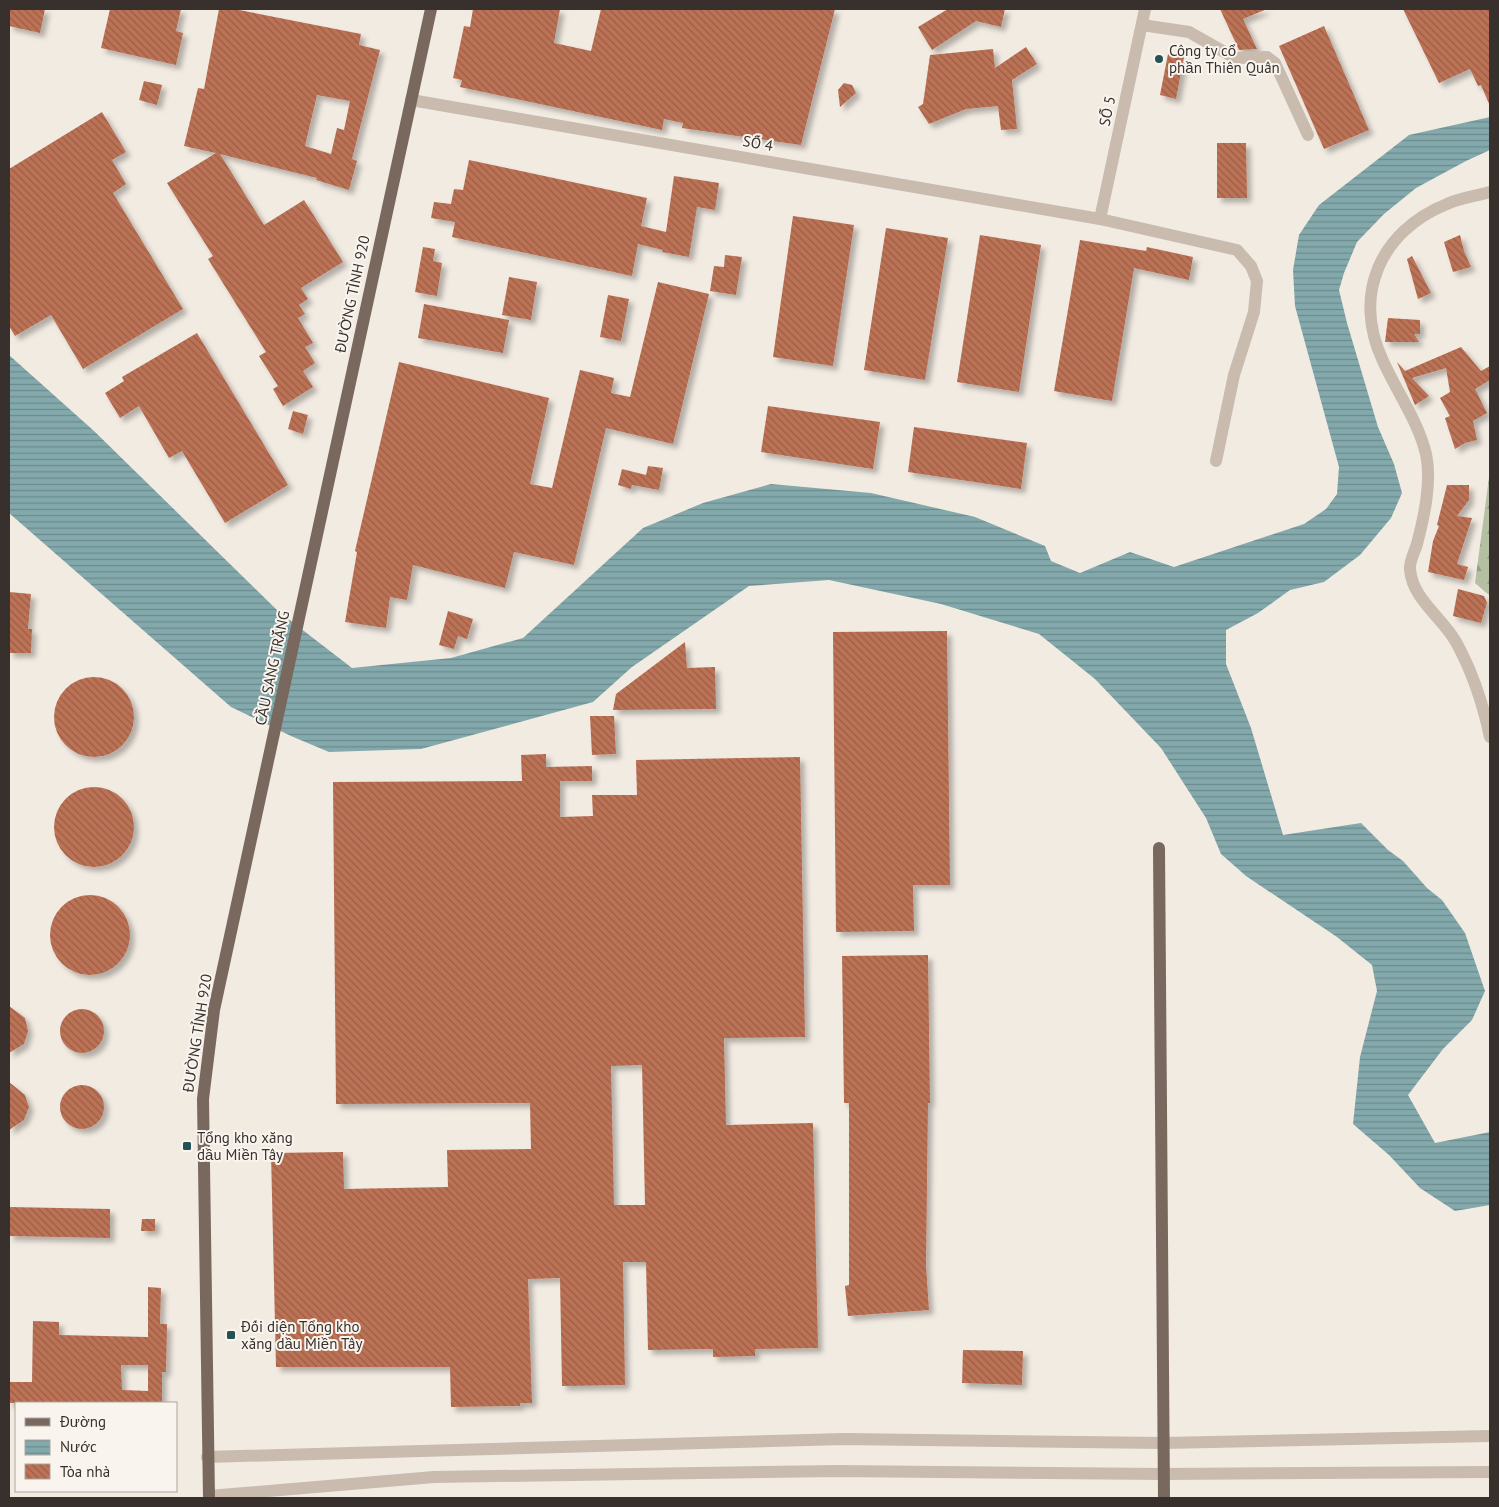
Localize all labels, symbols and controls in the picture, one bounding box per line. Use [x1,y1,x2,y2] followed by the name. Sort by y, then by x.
[1169,41,1280,77] place label: Công ty cổ phần Thiên Quân
[1153,53,1165,65] marker: Công ty cổ phần Thiên Quân
[1095,94,1119,128] street label: SỐ 5
[741,131,775,155] street label: SỐ 4
[330,234,374,355] street label: ĐƯỜNG TỈNH 920
[251,609,293,727] street label: CẦU SANG TRẮNG
[178,972,216,1095] street label: ĐƯỜNG TỈNH 920
[197,1128,293,1164] place label: Tổng kho xăng dầu Miền Tây
[181,1140,193,1152] marker: Tổng kho xăng dầu Miền Tây
[240,1317,363,1353] place label: Đối diện Tổng kho xăng dầu Miền Tây
[225,1329,237,1341] marker: Đối diện Tổng kho xăng dầu Miền Tây
[15,1402,178,1492] legend
[59,1412,106,1431] text: Đường
[60,1437,97,1456] text: Nước
[60,1462,110,1481] text: Tòa nhà

